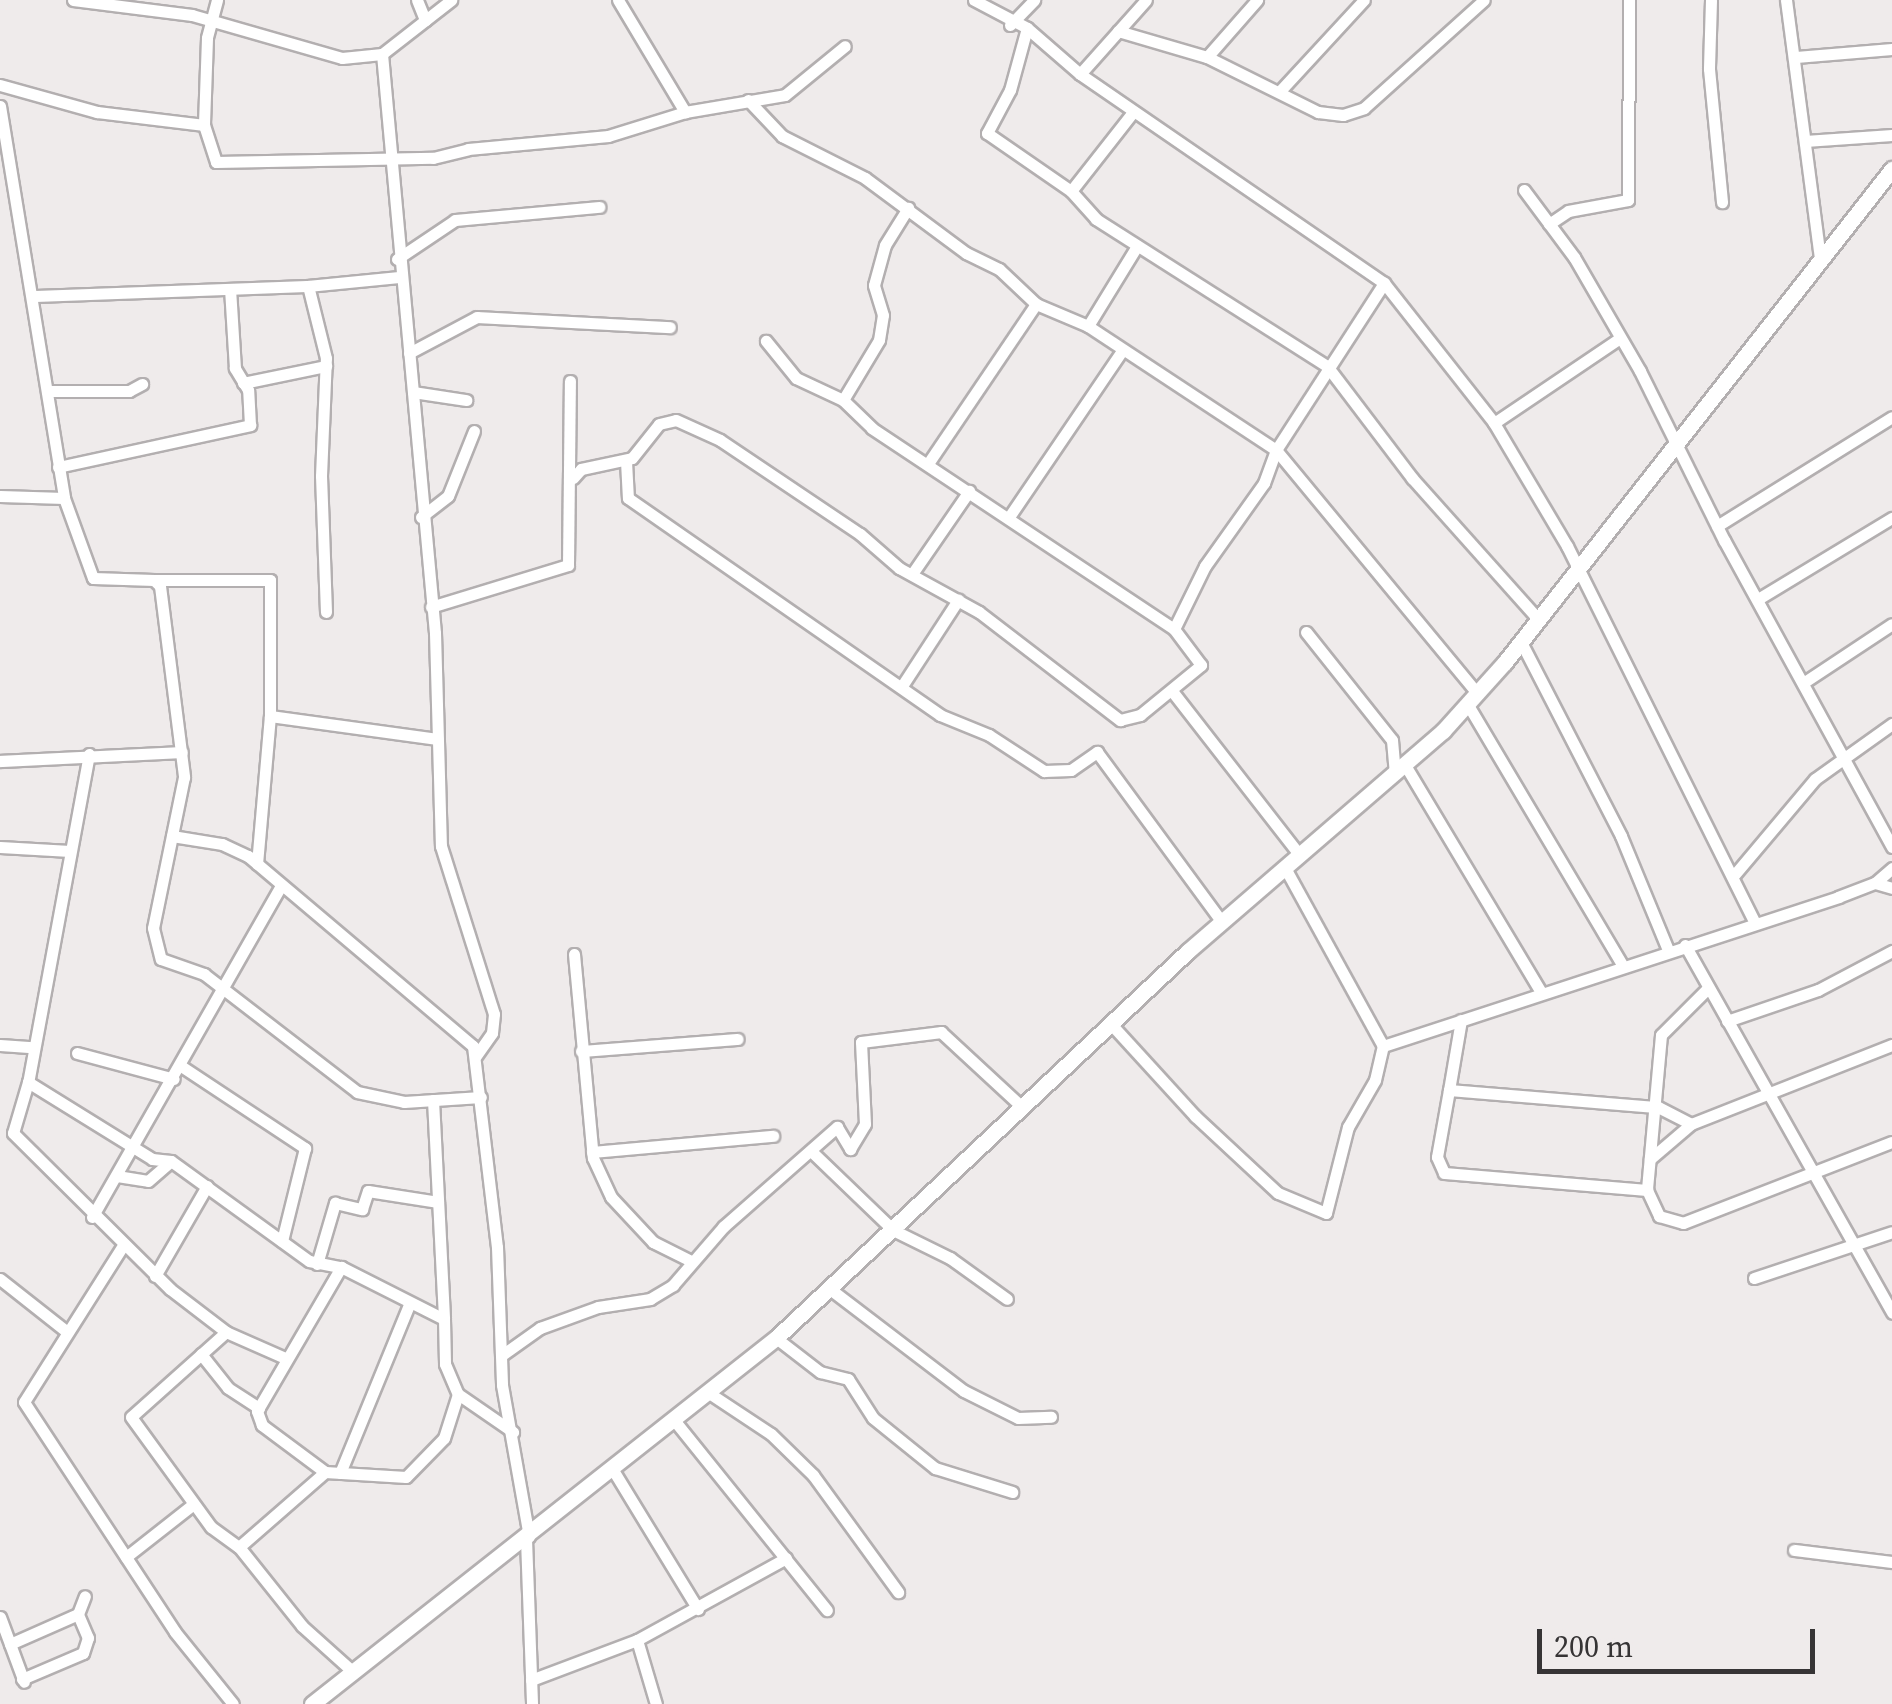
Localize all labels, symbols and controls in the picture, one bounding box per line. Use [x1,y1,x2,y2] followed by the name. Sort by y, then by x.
[1542,1609,1820,1671] scale bar
[1554,1626,1633,1667] text: 200 m

